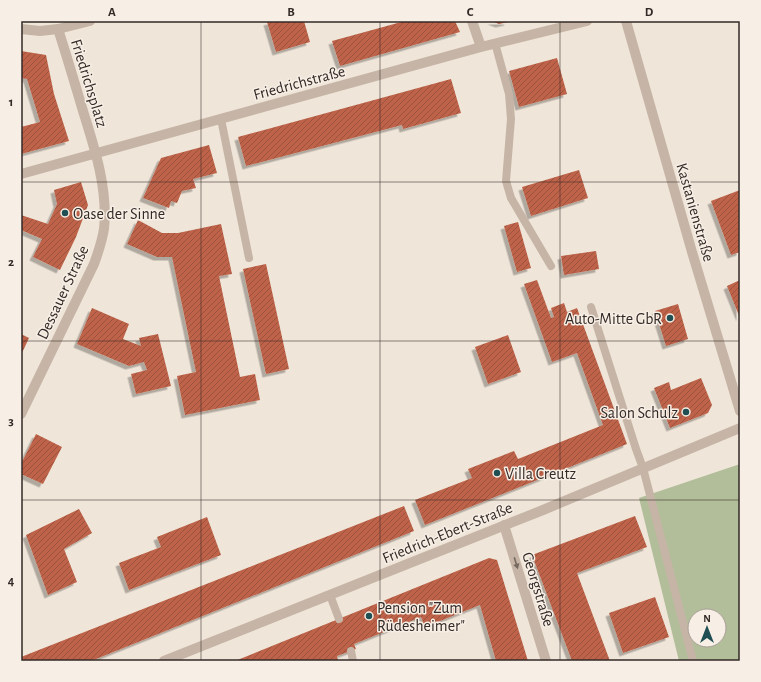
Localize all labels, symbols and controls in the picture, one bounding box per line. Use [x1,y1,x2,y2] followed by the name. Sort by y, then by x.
[108,6,116,19] text: A
[287,6,295,19] text: B
[467,6,474,19] text: C
[645,6,654,19] text: D
[68,37,110,130] street label: Friedrichsplatz
[252,63,347,103] street label: Friedrichstraße
[9,96,13,109] text: 1
[673,161,717,263] street label: Kastanienstraße
[73,206,165,222] place label: Oase der Sinne
[60,208,70,218] marker: Oase der Sinne
[34,243,92,342] street label: Dessauer Straße
[8,256,14,269] text: 2
[565,311,662,327] place label: Auto-Mitte GbR
[665,313,675,323] marker: Auto-Mitte GbR
[600,405,678,421] place label: Salon Schulz
[681,407,691,417] marker: Salon Schulz
[8,415,14,428] text: 3
[505,466,577,482] place label: Villa Creutz
[492,468,502,478] marker: Villa Creutz
[380,500,515,566] street label: Friedrich-Ebert-Straße
[519,550,557,628] street label: Georgstraße
[513,557,519,569] one-way arrow
[8,575,15,588] text: 4
[377,600,465,634] place label: Pension "Zum Rüdesheimer"
[687,608,727,648] north arrow
[364,611,374,621] marker: Pension "Zum Rüdesheimer"
[703,613,711,624] text: N

